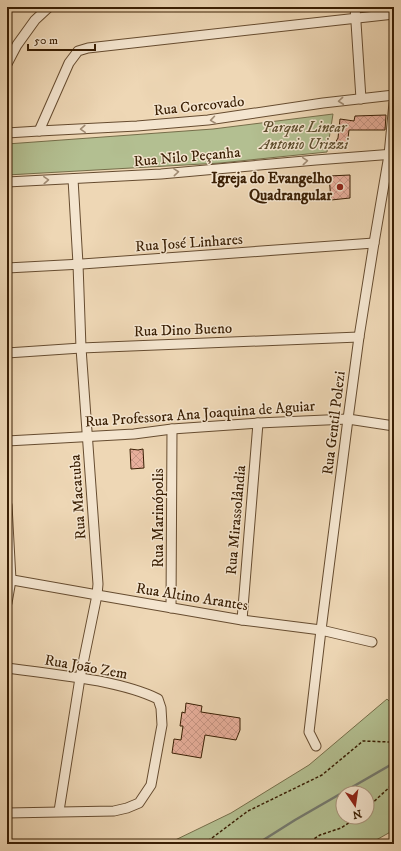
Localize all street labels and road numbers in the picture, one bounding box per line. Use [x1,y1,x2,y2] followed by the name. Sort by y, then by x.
[153,92,245,120] street label: Rua Corcovado
[133,143,242,171] street label: Rua Nilo Peçanha
[135,230,243,256] street label: Rua José Linhares
[134,319,232,341] street label: Rua Dino Bueno
[318,370,350,476] street label: Rua Gentil Polezi
[84,396,316,432] street label: Rua Professora Ana Joaquina de Aguiar
[66,453,90,540] street label: Rua Macatuba
[222,464,250,576] street label: Rua Mirassolândia
[149,468,168,568] street label: Rua Marinópolis
[135,579,249,615] street label: Rua Altino Arantes
[43,650,129,684] street label: Rua João Zem

